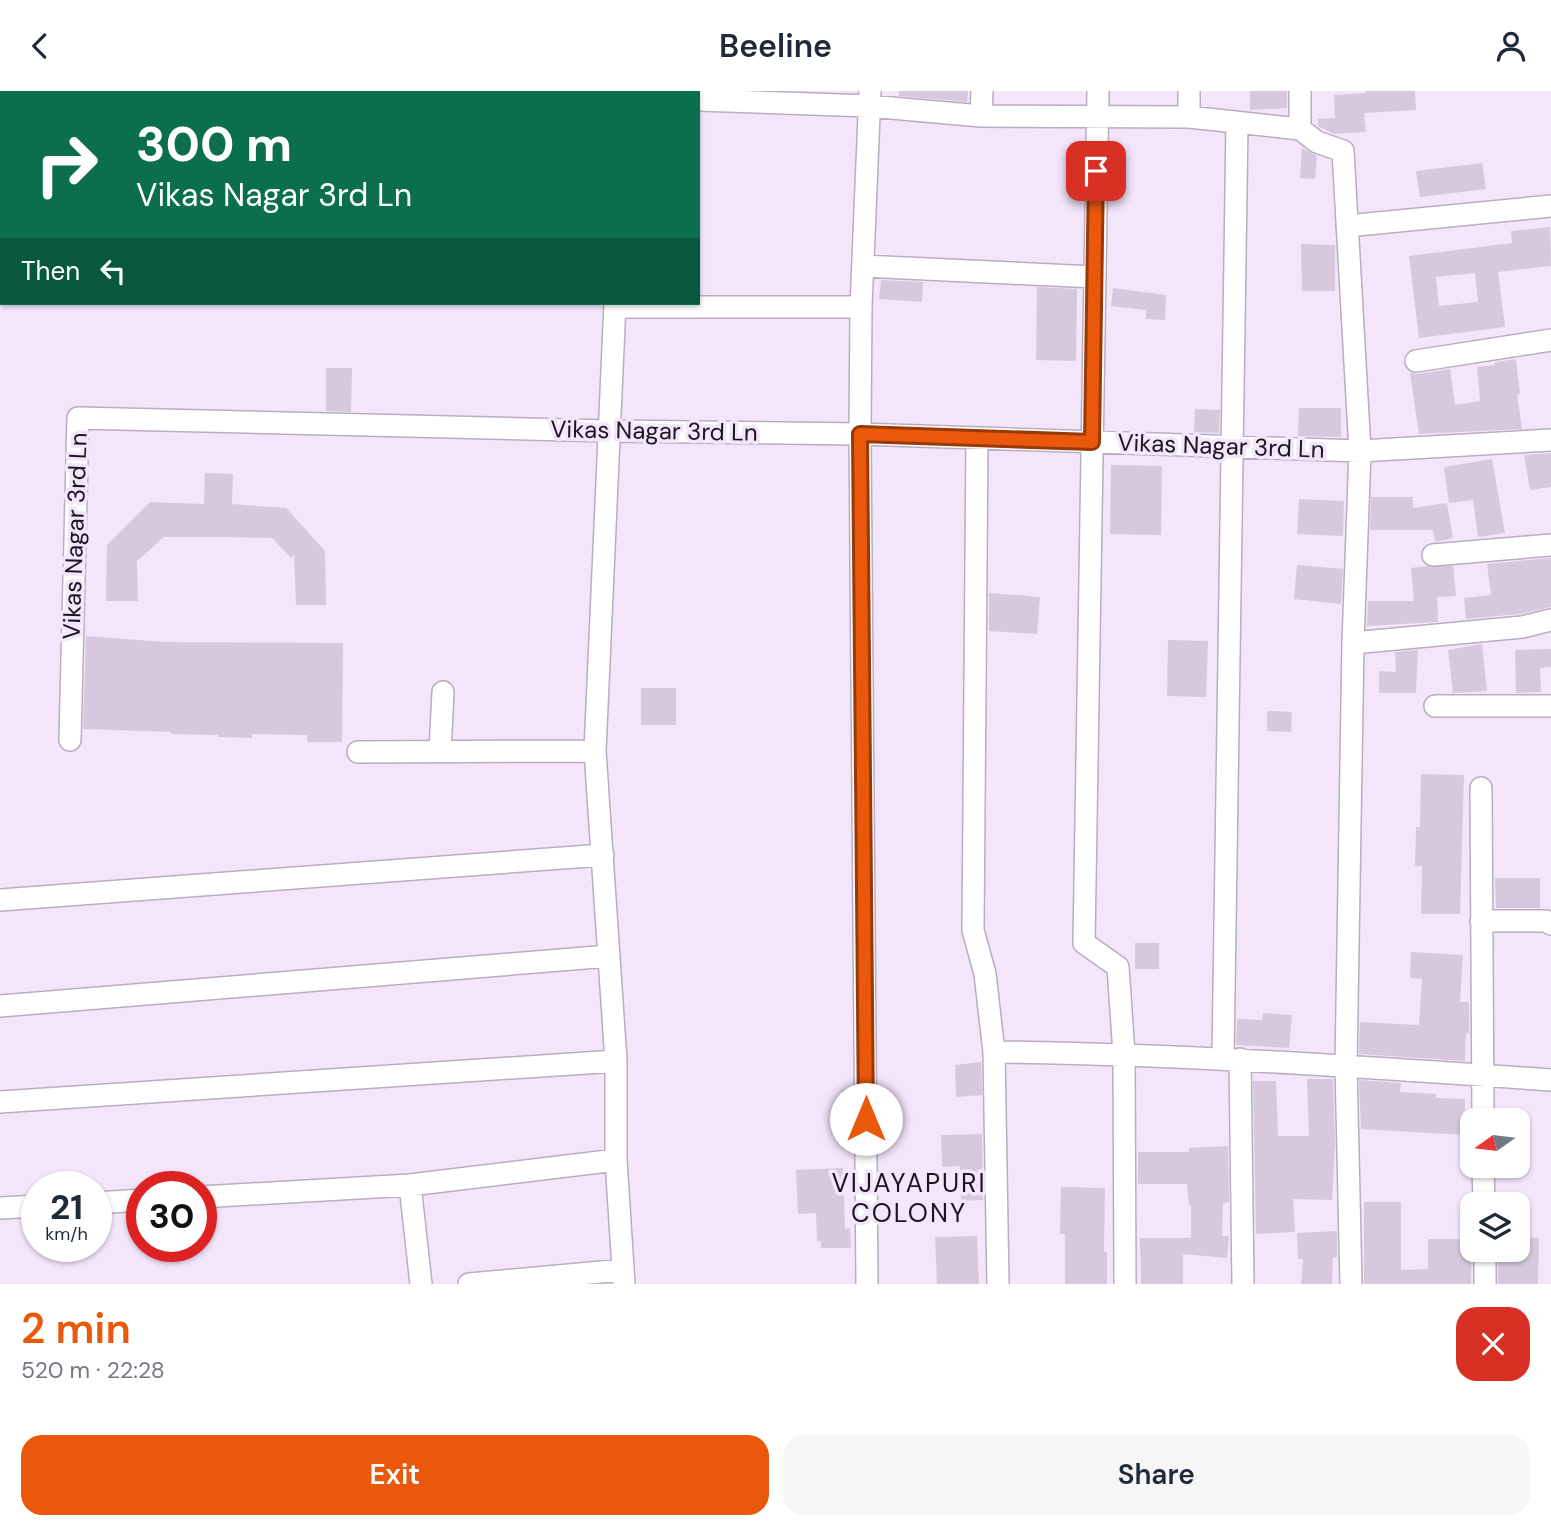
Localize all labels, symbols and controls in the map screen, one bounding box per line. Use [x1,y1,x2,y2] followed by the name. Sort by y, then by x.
[719,25,832,67] text: Beeline
[21,27,59,65] icon: back
[1492,27,1530,65] icon: person
[136,112,292,176] text: 300 m
[21,119,112,210] icon: right
[1066,141,1126,201] pin
[1077,152,1115,190] icon: arrive
[136,174,412,216] text: Vikas Nagar 3rd Ln
[94,252,132,290] icon: left
[21,254,80,288] text: Then
[550,413,758,448] street label: Vikas Nagar 3rd Ln
[1117,426,1325,465] street label: Vikas Nagar 3rd Ln
[55,432,94,640] street label: Vikas Nagar 3rd Ln
[829,1082,903,1156] position arrow
[1460,1108,1530,1178] north arrow
[1460,1108,1530,1262] map controls
[831,1166,987,1230] district label: VIJAYAPURI COLONY
[126,1171,217,1262] speed limit sign: 30
[50,1184,83,1230] text: 21
[1460,1192,1530,1262] button: layers
[45,1222,88,1246] text: km/h
[21,1301,131,1356] text: 2 min
[1456,1307,1530,1381] button: close
[21,1355,165,1385] text: 520 m · 22:28
[21,1435,769,1515] button: Exit
[783,1435,1530,1515] button: Share

